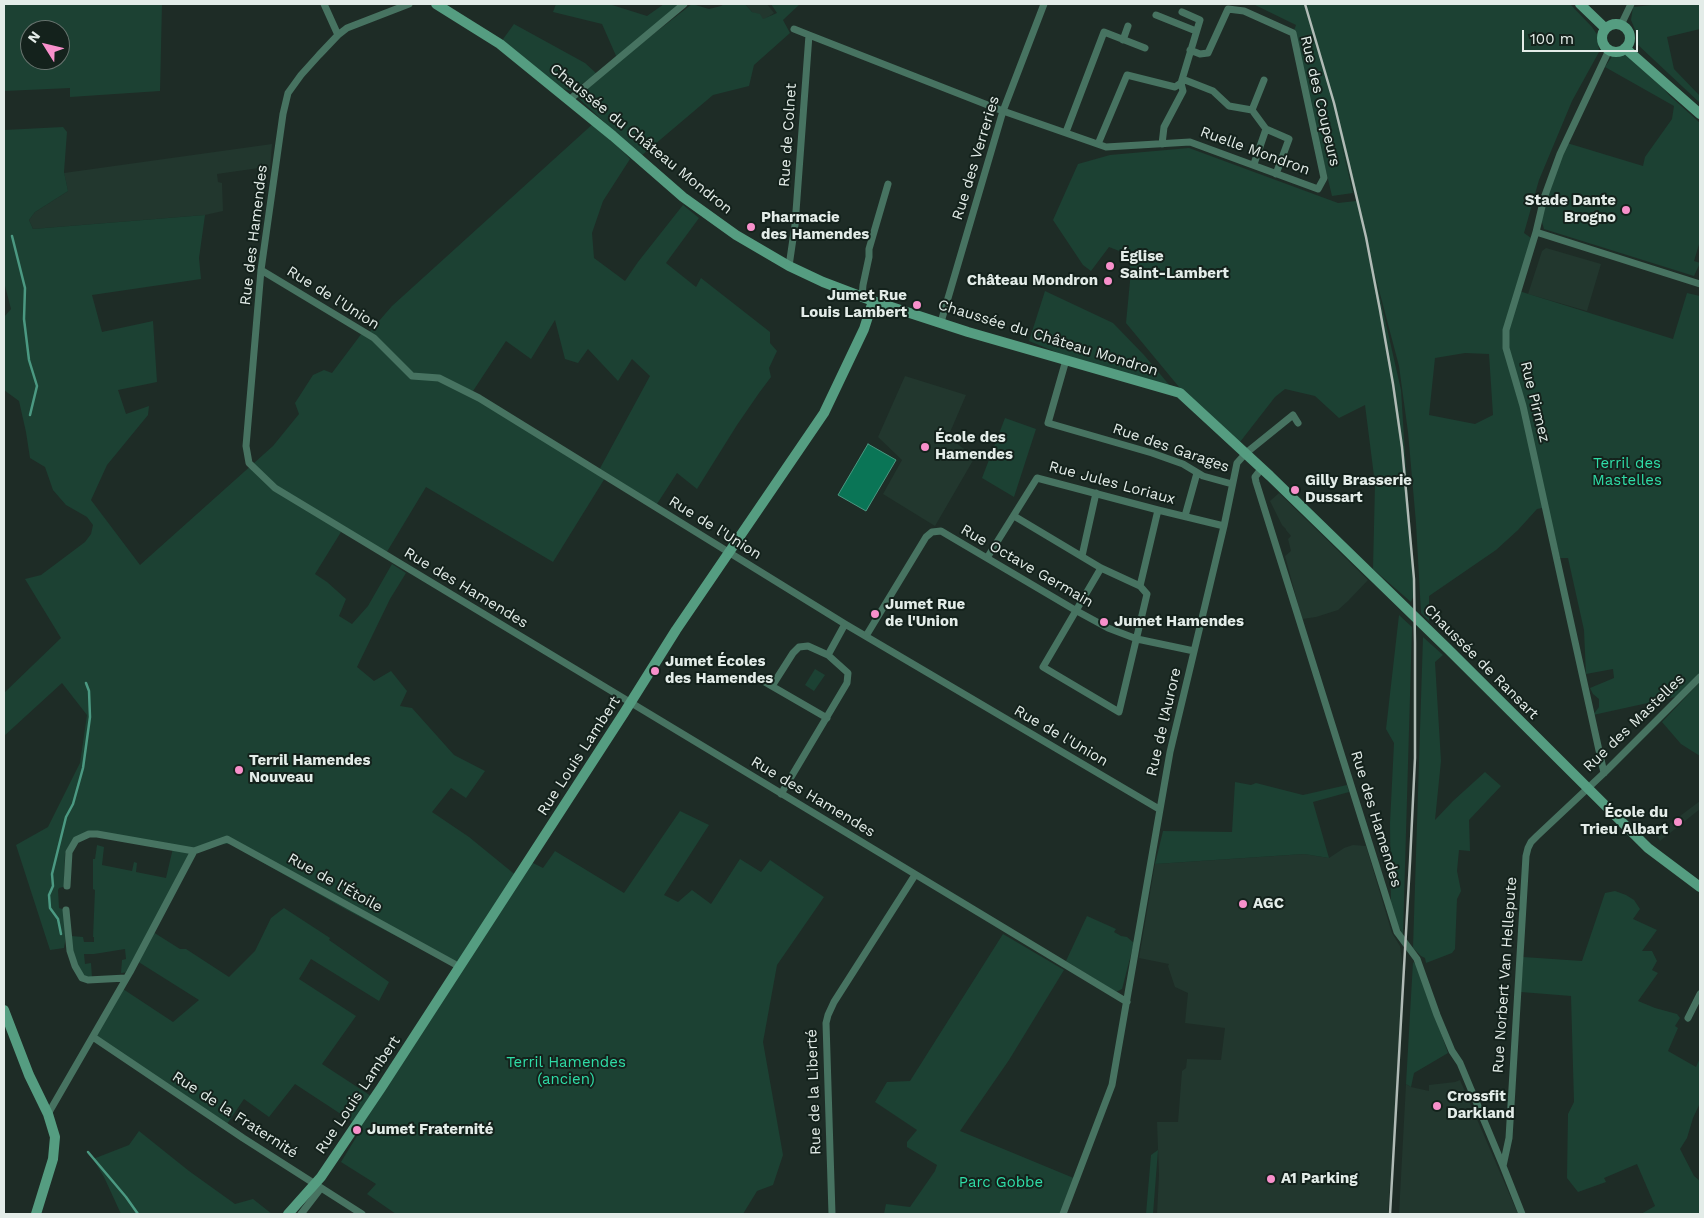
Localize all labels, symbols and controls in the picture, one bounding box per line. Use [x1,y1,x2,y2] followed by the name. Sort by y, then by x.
[20,20,70,70] north arrow
[1524,20,1640,52] scale bar
[24,28,43,46] text: N
[1530,30,1574,48] text: 100 m
[1296,34,1344,168] street label: Rue des Coupeurs
[546,60,736,218] street label: Chaussée du Château Mondron
[775,83,801,187] street label: Rue de Colnet
[949,94,1003,222] street label: Rue des Verreries
[1198,123,1312,179] street label: Ruelle Mondron
[236,164,272,306] street label: Rue des Hamendes
[1525,192,1616,227] place label: Stade Dante Brogno
[1620,204,1632,216] marker: Stade Dante Brogno
[761,209,869,244] place label: Pharmacie des Hamendes
[745,221,757,233] marker: Pharmacie des Hamendes
[1120,248,1229,283] place label: Église Saint-Lambert
[1104,260,1116,272] marker: Église Saint-Lambert
[283,262,383,334] street label: Rue de l'Union
[967,272,1098,290] place label: Château Mondron
[1102,275,1114,287] marker: Château Mondron
[800,287,907,322] place label: Jumet Rue Louis Lambert
[936,296,1160,380] street label: Chaussée du Château Mondron
[911,299,923,311] marker: Jumet Rue Louis Lambert
[1516,360,1554,444] street label: Rue Pirmez
[1110,420,1232,476] street label: Rue des Garages
[935,429,1013,464] place label: École des Hamendes
[919,441,931,453] marker: École des Hamendes
[1592,455,1662,490] park label: Terril des Mastelles
[1047,457,1177,509] street label: Rue Jules Loriaux
[1305,472,1412,507] place label: Gilly Brasserie Dussart
[1289,484,1301,496] marker: Gilly Brasserie Dussart
[665,492,765,564] street label: Rue de l'Union
[957,521,1097,611] street label: Rue Octave Germain
[401,544,531,632] street label: Rue des Hamendes
[885,596,965,631] place label: Jumet Rue de l'Union
[1420,601,1542,723] street label: Chaussée de Ransart
[869,608,881,620] marker: Jumet Rue de l'Union
[1114,613,1244,631] place label: Jumet Hamendes
[1098,616,1110,628] marker: Jumet Hamendes
[665,653,773,688] place label: Jumet Écoles des Hamendes
[649,665,661,677] marker: Jumet Écoles des Hamendes
[1143,666,1185,778] street label: Rue de l'Aurore
[1580,670,1688,776] street label: Rue des Mastelles
[534,693,624,819] street label: Rue Louis Lambert
[1011,702,1111,770] street label: Rue de l'Union
[1347,749,1405,889] street label: Rue des Hamendes
[249,752,371,787] place label: Terril Hamendes Nouveau
[748,753,878,841] street label: Rue des Hamendes
[233,764,245,776] marker: Terril Hamendes Nouveau
[1580,804,1668,839] place label: École du Trieu Albart
[1672,816,1684,828] marker: École du Trieu Albart
[284,850,386,916] street label: Rue de l'Étoile
[1489,876,1521,1074] street label: Rue Norbert Van Hellepute
[1253,895,1284,913] place label: AGC
[1237,898,1249,910] marker: AGC
[803,1029,825,1155] street label: Rue de la Liberté
[312,1033,404,1157] street label: Rue Louis Lambert
[506,1054,626,1089] park label: Terril Hamendes (ancien)
[169,1068,301,1162] street label: Rue de la Fraternité
[1447,1088,1515,1123] place label: Crossfit Darkland
[1431,1100,1443,1112] marker: Crossfit Darkland
[367,1121,493,1139] place label: Jumet Fraternité
[351,1124,363,1136] marker: Jumet Fraternité
[1281,1170,1358,1188] place label: A1 Parking
[1265,1173,1277,1185] marker: A1 Parking
[959,1174,1043,1192] park label: Parc Gobbe

